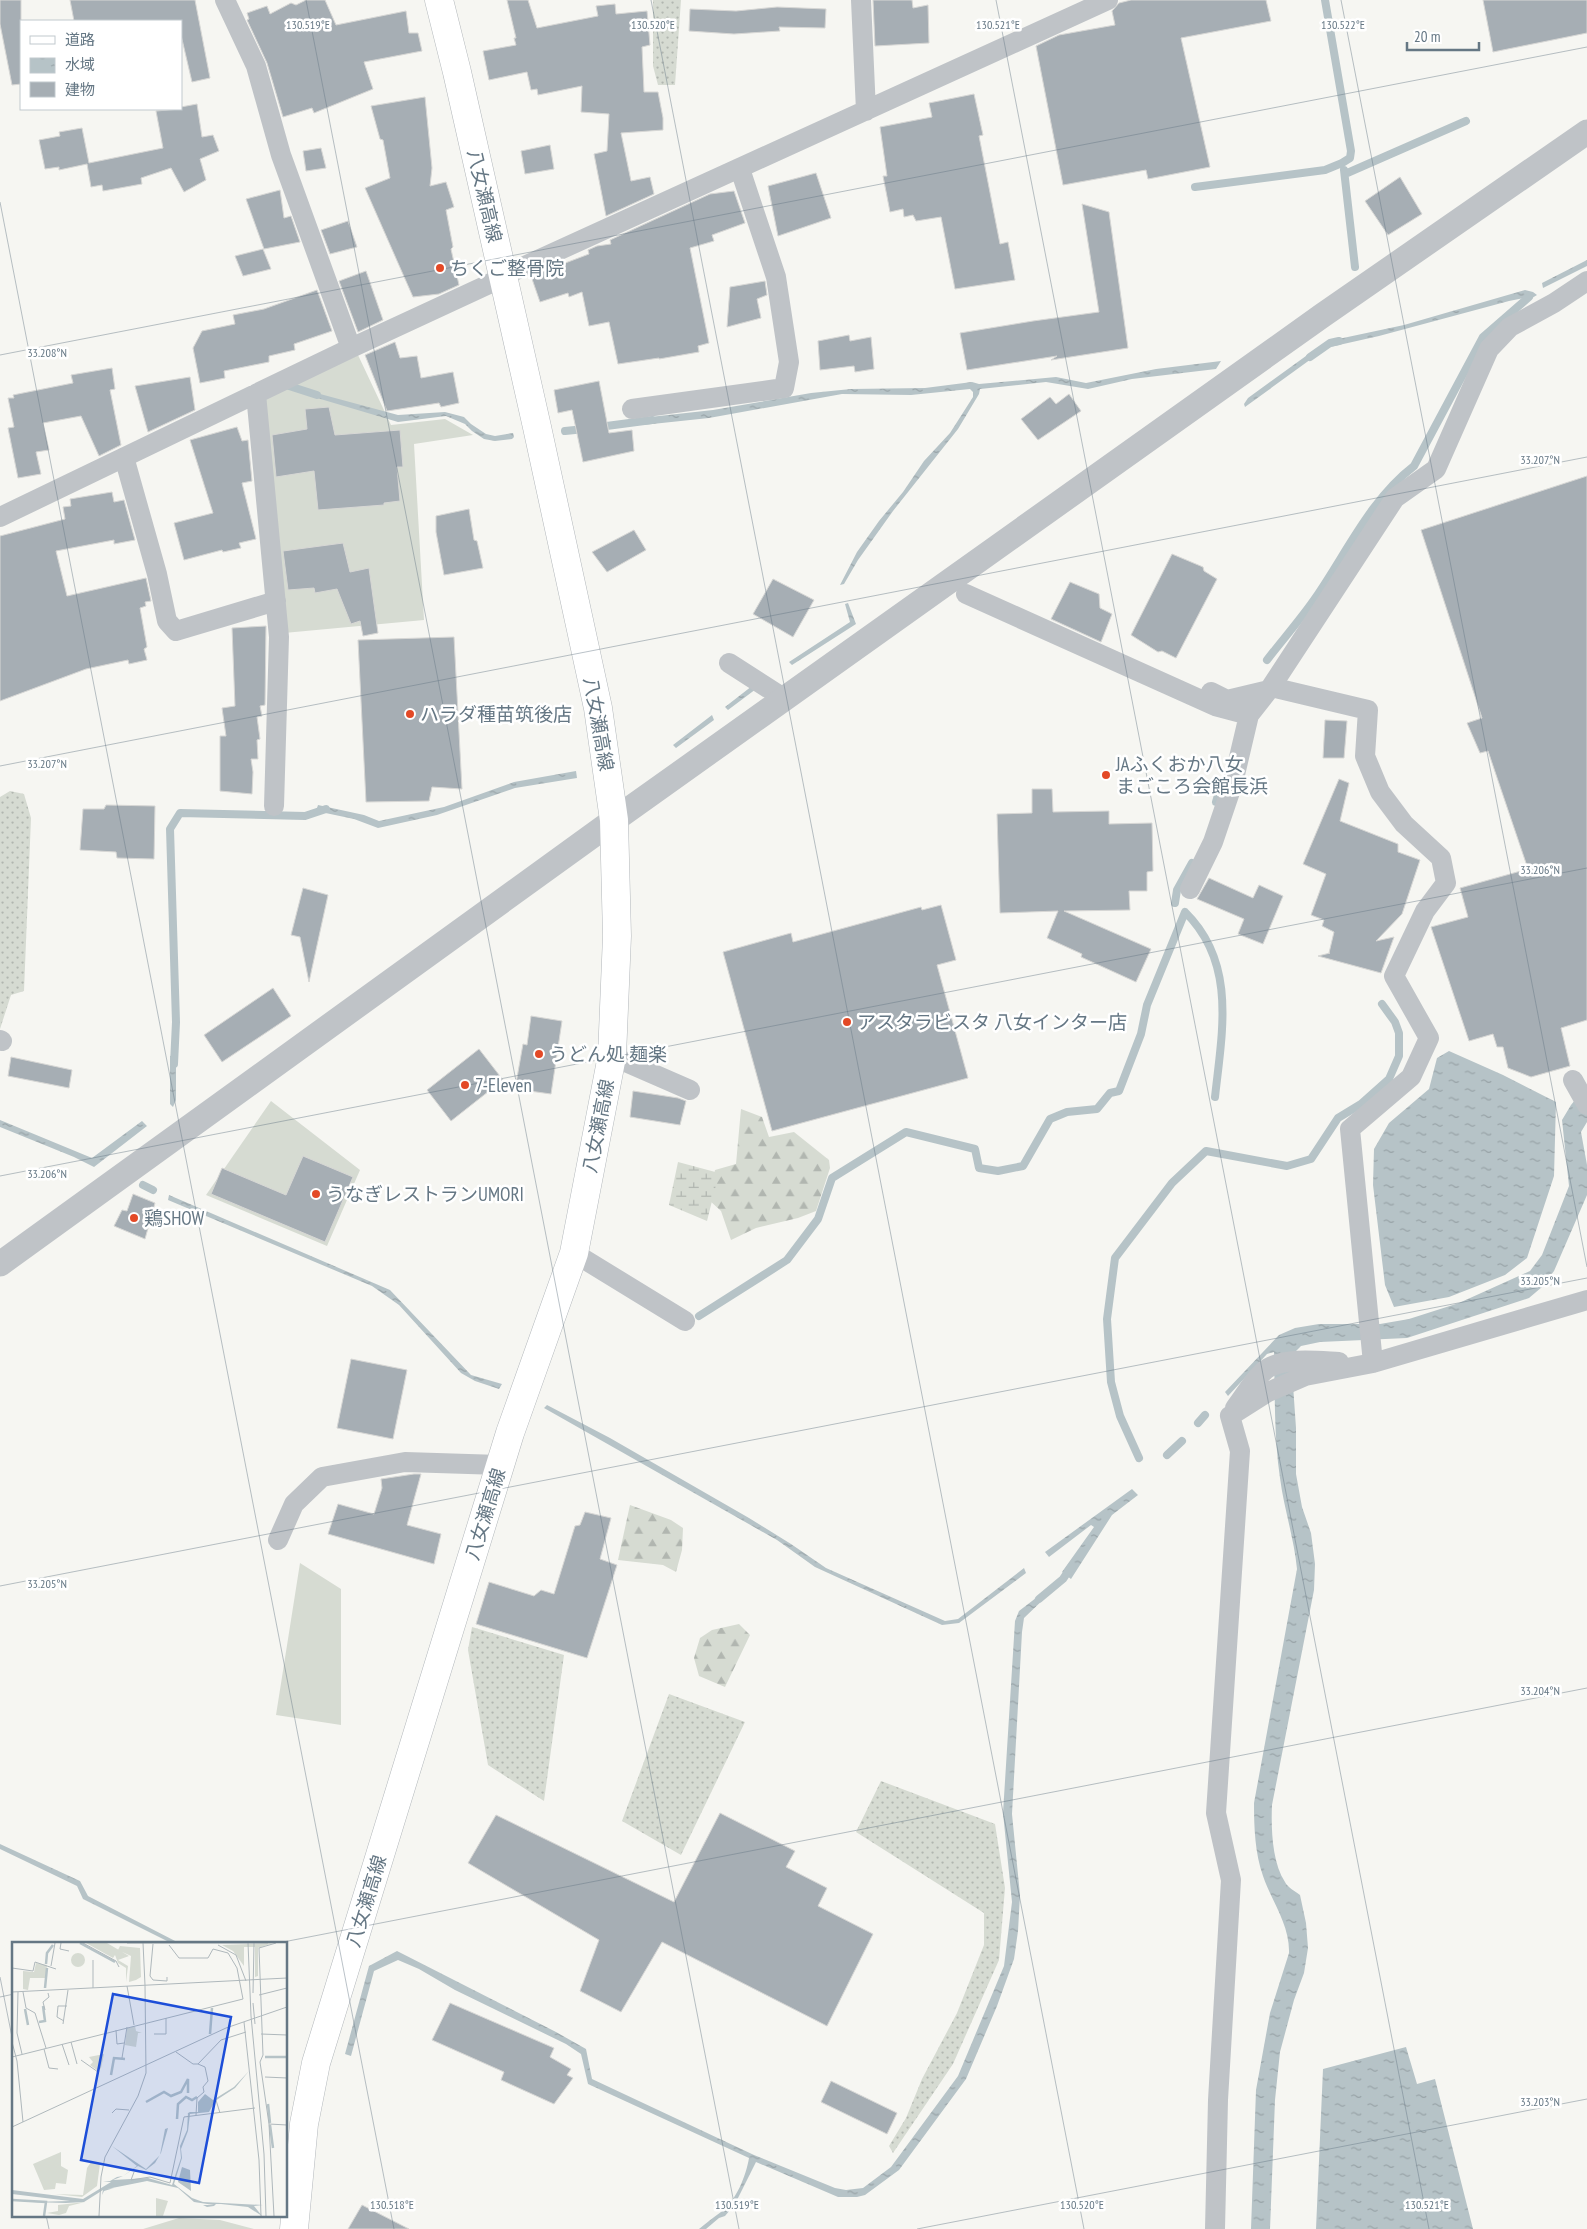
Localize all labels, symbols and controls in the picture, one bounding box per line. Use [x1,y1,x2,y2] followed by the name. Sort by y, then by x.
[286,17,330,32] text: 130.519°E
[631,17,675,32] text: 130.520°E
[976,17,1020,32] text: 130.521°E
[1321,17,1365,32] text: 130.522°E
[20,20,182,110] legend
[1407,20,1480,52] scale bar
[1414,27,1440,46] text: 20 m
[65,30,95,49] text: 道路
[65,55,95,74] text: 水域
[65,80,95,99] text: 建物
[463,147,507,245] street label: 八女瀬高線
[450,256,564,280] place label: ちくご整骨院
[434,262,446,274] marker: ちくご整骨院
[27,345,67,360] text: 33.208°N
[1520,452,1560,467] text: 33.207°N
[579,675,619,773] street label: 八女瀬高線
[420,702,572,726] place label: ハラダ種苗筑後店
[404,708,416,720] marker: ハラダ種苗筑後店
[1115,752,1268,798] place label: JAふくおか八女 まごころ会館長浜
[27,756,67,771] text: 33.207°N
[1100,769,1112,781] marker: JAふくおか八女 まごころ会館長浜
[1520,862,1560,877] text: 33.206°N
[857,1010,1127,1034] place label: アスタラビスタ 八女インター店
[841,1016,853,1028] marker: アスタラビスタ 八女インター店
[549,1042,667,1066] place label: うどん処 麺楽
[533,1048,545,1060] marker: うどん処 麺楽
[475,1073,532,1097] place label: 7-Eleven
[577,1077,619,1175] street label: 八女瀬高線
[459,1079,471,1091] marker: 7-Eleven
[27,1166,67,1181] text: 33.206°N
[326,1182,524,1206] place label: うなぎレストランUMORI
[310,1188,322,1200] marker: うなぎレストランUMORI
[144,1206,204,1230] place label: 鶏SHOW
[128,1212,140,1224] marker: 鶏SHOW
[1520,1273,1560,1288] text: 33.205°N
[460,1465,510,1563] street label: 八女瀬高線
[27,1576,67,1591] text: 33.205°N
[1520,1683,1560,1698] text: 33.204°N
[341,1852,391,1950] street label: 八女瀬高線
[12,1942,288,2216] inset map
[1520,2094,1560,2109] text: 33.203°N
[370,2197,414,2212] text: 130.518°E
[715,2197,759,2212] text: 130.519°E
[1060,2197,1104,2212] text: 130.520°E
[1405,2197,1449,2212] text: 130.521°E

